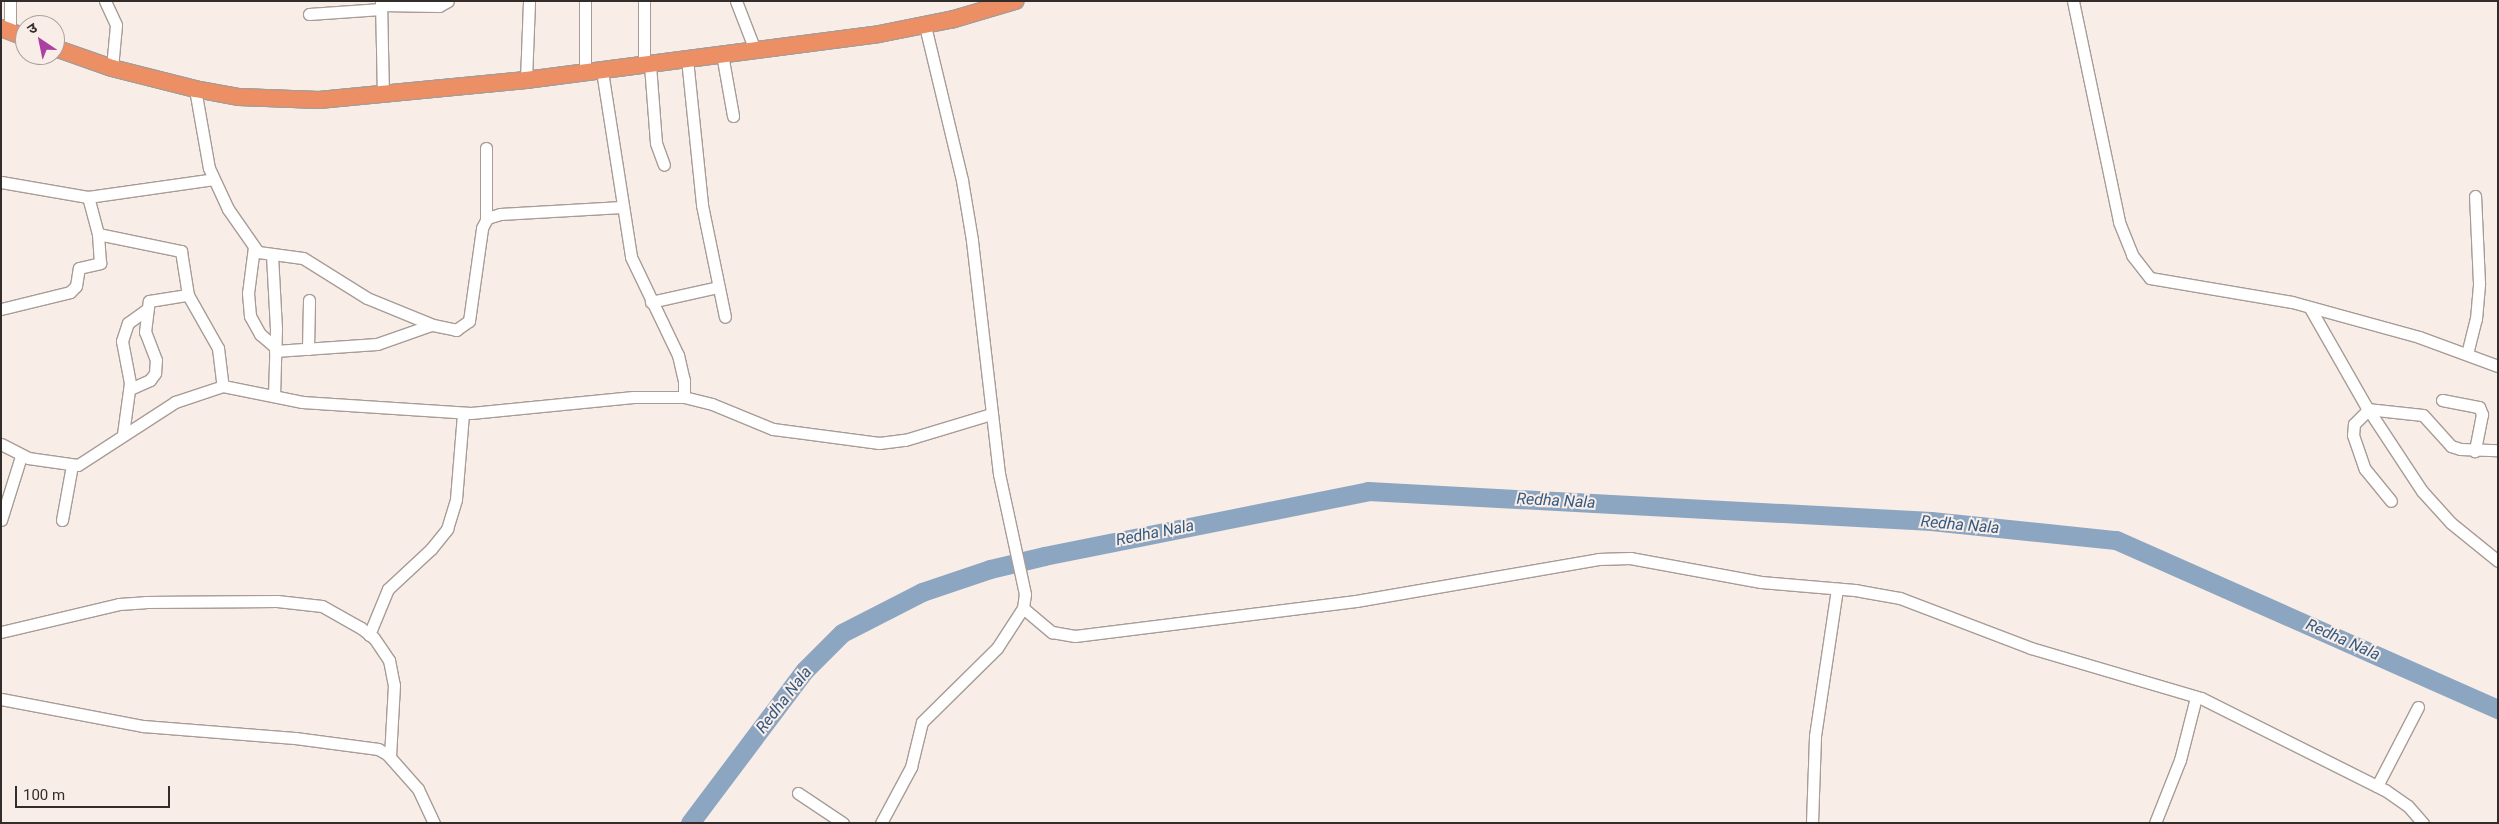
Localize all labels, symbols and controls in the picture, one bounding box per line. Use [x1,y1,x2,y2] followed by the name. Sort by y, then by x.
[15,15,65,65] north arrow
[24,19,40,37] text: उ
[1516,489,1596,513] water label: Redha Nala
[1920,512,2000,538] water label: Redha Nala
[1114,516,1196,550] water label: Redha Nala
[2303,615,2383,665] water label: Redha Nala
[752,663,816,737] water label: Redha Nala
[18,776,172,808] scale bar
[23,786,65,804] text: 100 m

